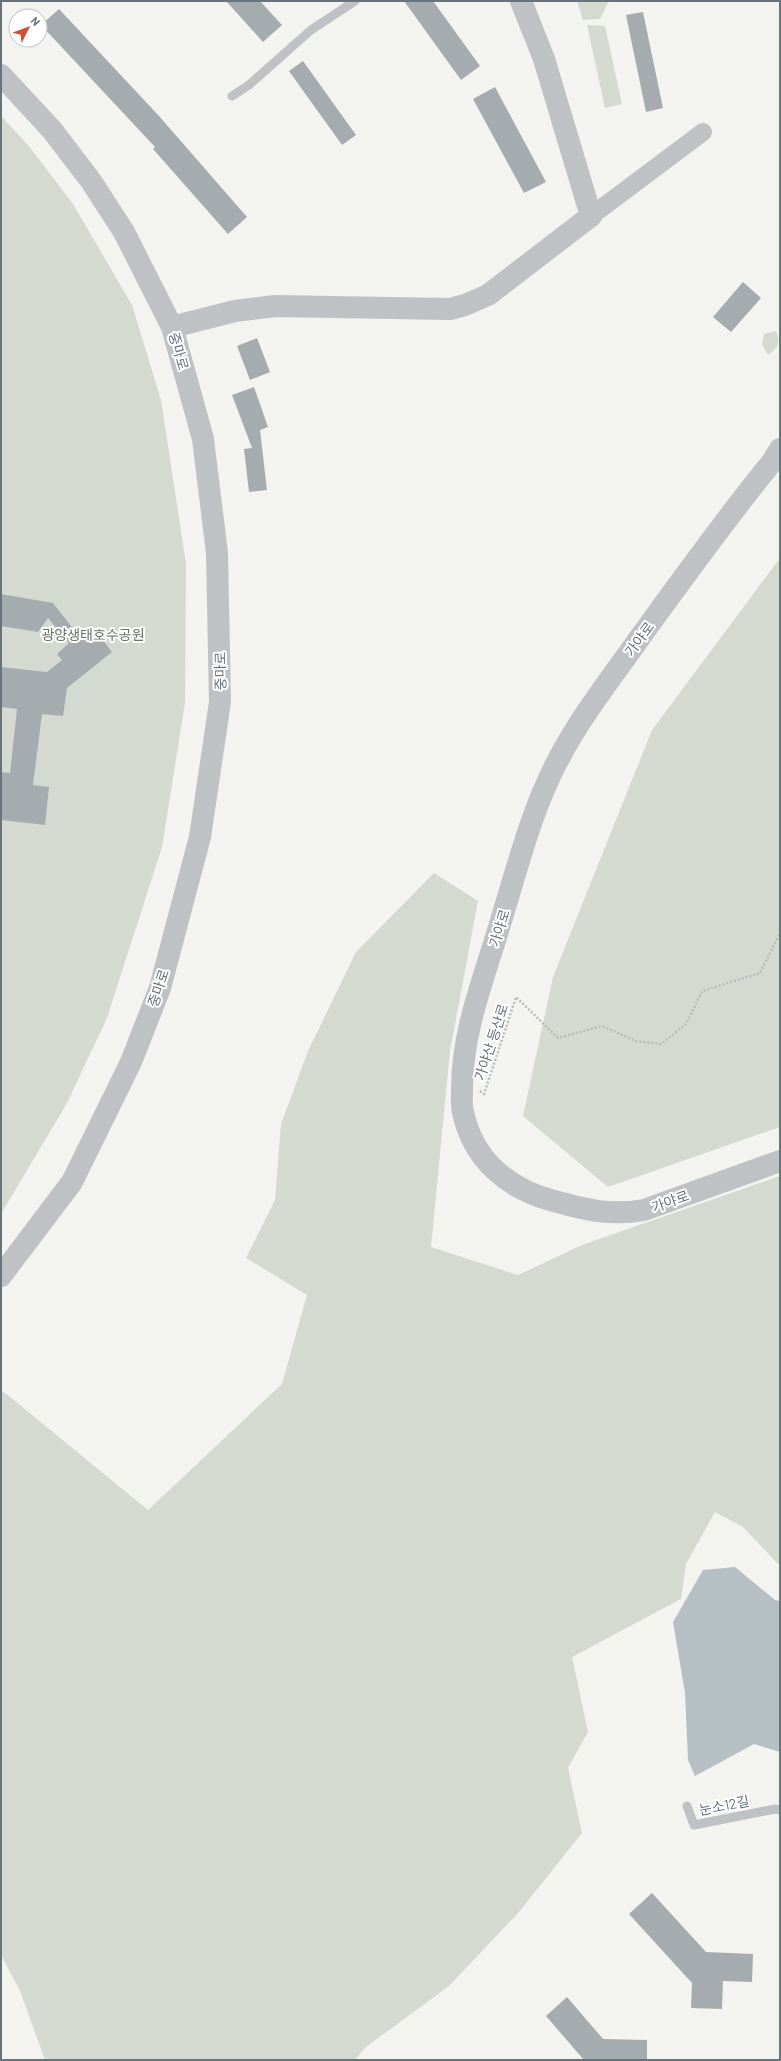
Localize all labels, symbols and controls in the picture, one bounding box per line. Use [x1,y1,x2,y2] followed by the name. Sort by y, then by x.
[8,8,48,48] north arrow
[29,14,43,28] text: N
[166,330,193,372] street label: 중마로
[621,618,657,660] street label: 가야로
[41,626,145,643] park label: 광양생태호수공원
[211,651,229,690] street label: 중마로
[485,907,513,949] street label: 가야로
[144,967,172,1009] street label: 중마로
[471,1001,511,1083] street label: 가야산 등산로
[649,1186,691,1216] street label: 가야로
[697,1792,751,1818] street label: 눈소12길

